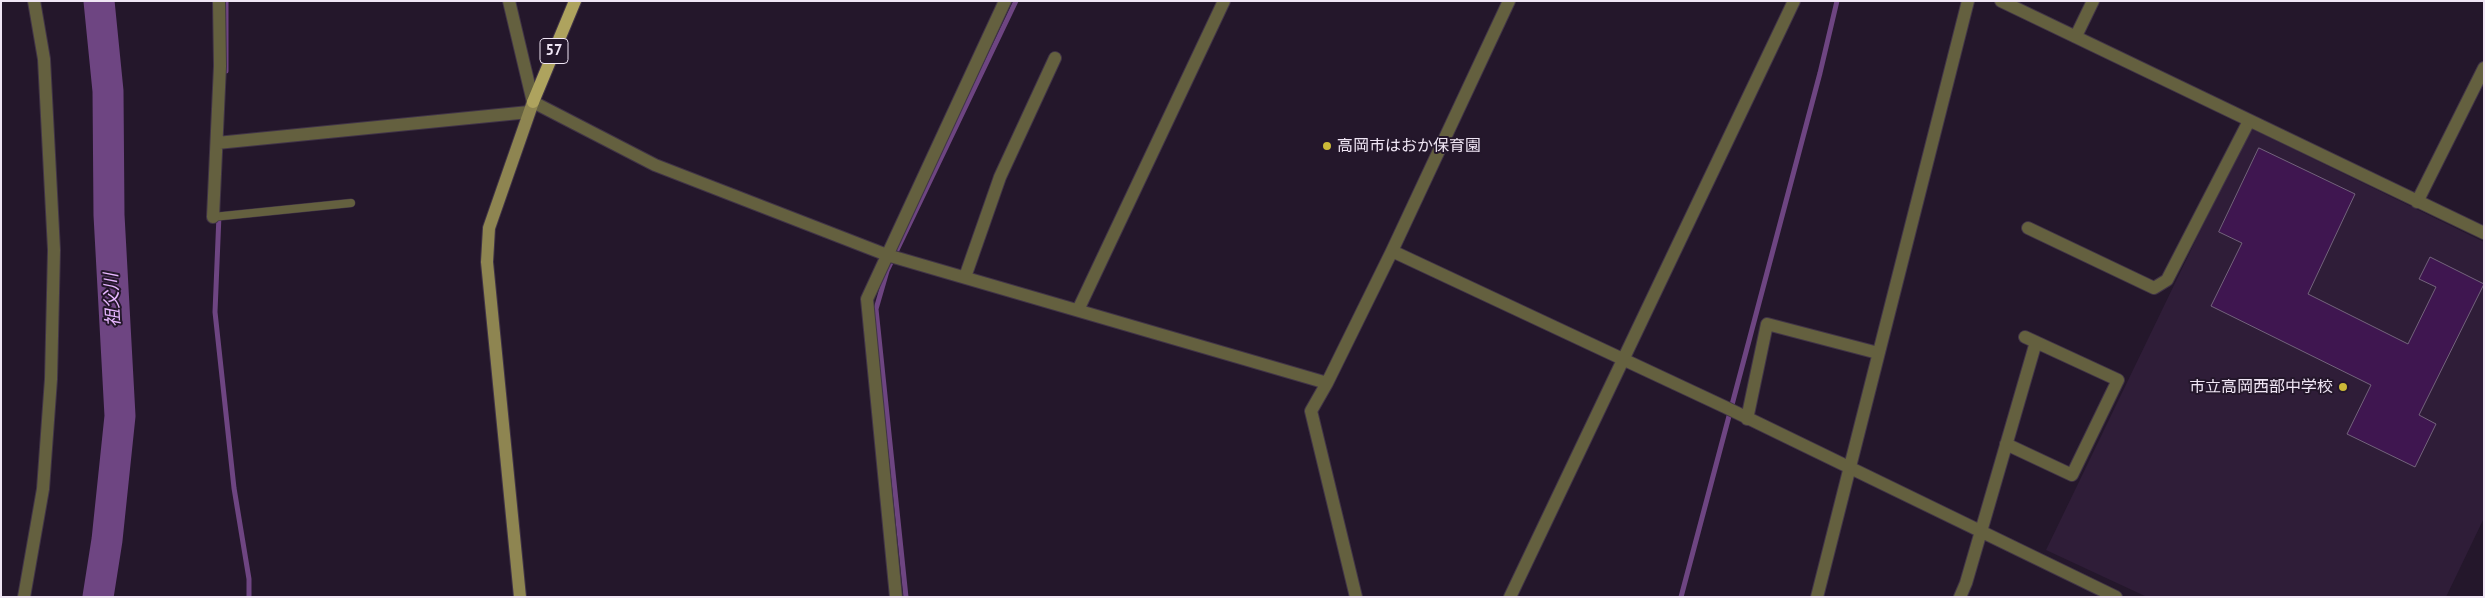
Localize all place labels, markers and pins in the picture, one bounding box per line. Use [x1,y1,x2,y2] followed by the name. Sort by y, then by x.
[1337,136,1481,156] place label: 高岡市はおか保育園
[1321,140,1333,152] marker: 高岡市はおか保育園
[2189,377,2333,397] place label: 市立高岡西部中学校
[2337,381,2349,393] marker: 市立高岡西部中学校

